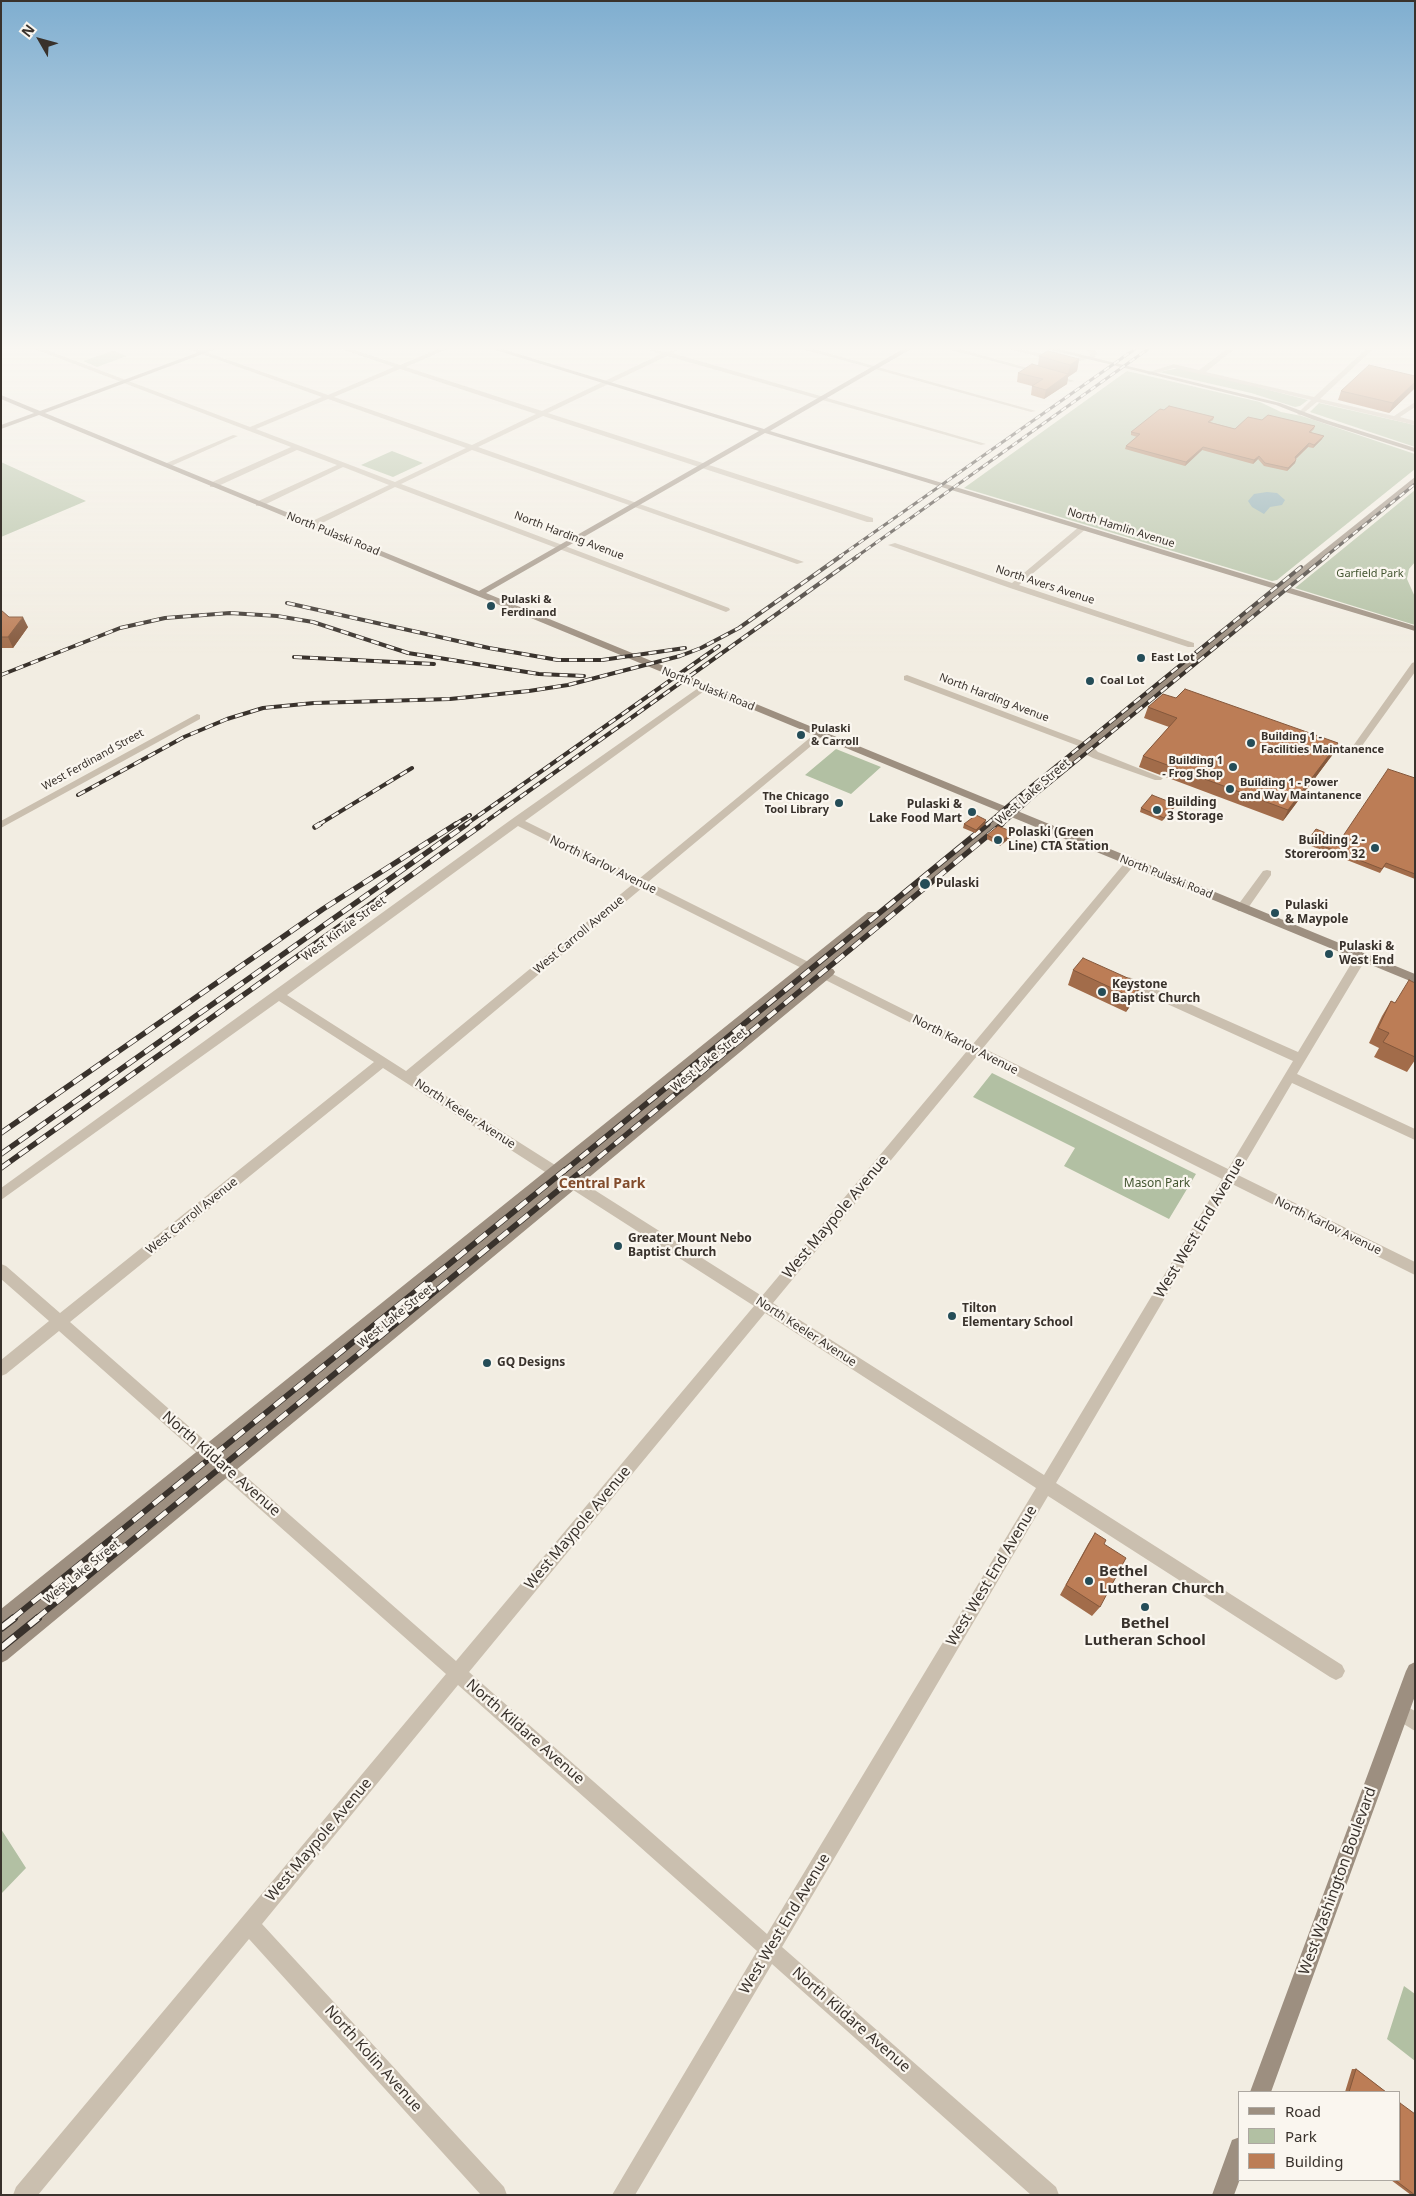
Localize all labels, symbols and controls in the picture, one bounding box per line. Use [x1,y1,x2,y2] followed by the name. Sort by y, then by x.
[15,15,65,65] north arrow
[17,20,39,41] text: N
[1066,505,1176,551] street label: North Hamlin Avenue
[285,509,381,559] street label: North Pulaski Road
[512,509,626,563] street label: North Harding Avenue
[994,563,1096,607] street label: North Avers Avenue
[1336,567,1404,581] park label: Garfield Park
[501,593,556,619] place label: Pulaski & Ferdinand
[485,600,497,612] marker: Pulaski & Ferdinand
[1151,651,1195,665] place label: East Lot
[1135,652,1147,664] marker: East Lot
[660,664,756,714] street label: North Pulaski Road
[937,671,1051,725] street label: North Harding Avenue
[1100,674,1144,688] place label: Coal Lot
[1084,675,1096,687] marker: Coal Lot
[811,722,859,748] place label: Pulaski & Carroll
[40,727,146,793] street label: West Ferdinand Street
[795,729,807,741] marker: Pulaski & Carroll
[1261,730,1384,756] place label: Building 1 - Facilities Maintanence
[1245,737,1257,749] marker: Building 1 - Facilities Maintanence
[1162,754,1223,780] place label: Building 1 - Frog Shop
[993,756,1073,828] street label: West Lake Street
[1227,761,1239,773] marker: Building 1 - Frog Shop
[1240,776,1362,802] place label: Building 1 - Power and Way Maintanence
[1224,783,1236,795] marker: Building 1 - Power and Way Maintanence
[762,790,829,816] place label: The Chicago Tool Library
[1167,796,1223,824] place label: Building 3 Storage
[833,797,845,809] marker: The Chicago Tool Library
[869,798,962,826] place label: Pulaski & Lake Food Mart
[1151,804,1163,816] marker: Building 3 Storage
[966,806,978,818] marker: Pulaski & Lake Food Mart
[1008,826,1109,854] place label: Polaski (Green Line) CTA Station
[547,833,659,897] street label: North Karlov Avenue
[992,834,1004,846] marker: Polaski (Green Line) CTA Station
[1285,834,1365,862] place label: Building 2 - Storeroom 32
[1369,842,1381,854] marker: Building 2 - Storeroom 32
[1118,852,1214,902] street label: North Pulaski Road
[918,877,932,891] marker: Pulaski
[936,877,979,891] place label: Pulaski
[531,893,627,977] street label: West Carroll Avenue
[299,894,389,964] street label: West Kinzie Street
[1285,899,1348,927] place label: Pulaski & Maypole
[1269,907,1281,919] marker: Pulaski & Maypole
[1339,940,1394,968] place label: Pulaski & West End
[1323,948,1335,960] marker: Pulaski & West End
[1112,978,1200,1006] place label: Keystone Baptist Church
[1096,986,1108,998] marker: Keystone Baptist Church
[910,1012,1020,1078] street label: North Karlov Avenue
[668,1025,750,1095] street label: West Lake Street
[412,1076,518,1152] street label: North Keeler Avenue
[779,1152,893,1282] street label: West Maypole Avenue
[1151,1155,1249,1301] street label: West West End Avenue
[143,1175,241,1257] street label: West Carroll Avenue
[559,1176,645,1192] district label: Central Park
[1124,1177,1190,1191] park label: Mason Park
[1272,1194,1384,1258] street label: North Karlov Avenue
[628,1232,752,1260] place label: Greater Mount Nebo Baptist Church
[612,1240,624,1252] marker: Greater Mount Nebo Baptist Church
[355,1281,437,1351] street label: West Lake Street
[753,1294,859,1370] street label: North Keeler Avenue
[962,1302,1073,1330] place label: Tilton Elementary School
[946,1310,958,1322] marker: Tilton Elementary School
[497,1356,565,1370] place label: GQ Designs
[481,1357,493,1369] marker: GQ Designs
[158,1408,284,1520] street label: North Kildare Avenue
[521,1463,635,1593] street label: West Maypole Avenue
[943,1503,1041,1649] street label: West West End Avenue
[41,1537,123,1607] street label: West Lake Street
[1099,1563,1224,1598] place label: Bethel Lutheran Church
[1083,1575,1095,1587] marker: Bethel Lutheran Church
[1139,1601,1151,1613] marker: Bethel Lutheran School
[1084,1615,1206,1650] place label: Bethel Lutheran School
[462,1676,588,1788] street label: North Kildare Avenue
[262,1775,376,1905] street label: West Maypole Avenue
[1296,1785,1380,1977] street label: West Washington Boulevard
[736,1851,834,1997] street label: West West End Avenue
[788,1964,914,2076] street label: North Kildare Avenue
[320,2002,426,2116] street label: North Kolin Avenue
[1238,2091,1401,2181] legend
[1285,2101,1321,2121] text: Road
[1285,2126,1317,2146] text: Park
[1285,2151,1343,2171] text: Building

